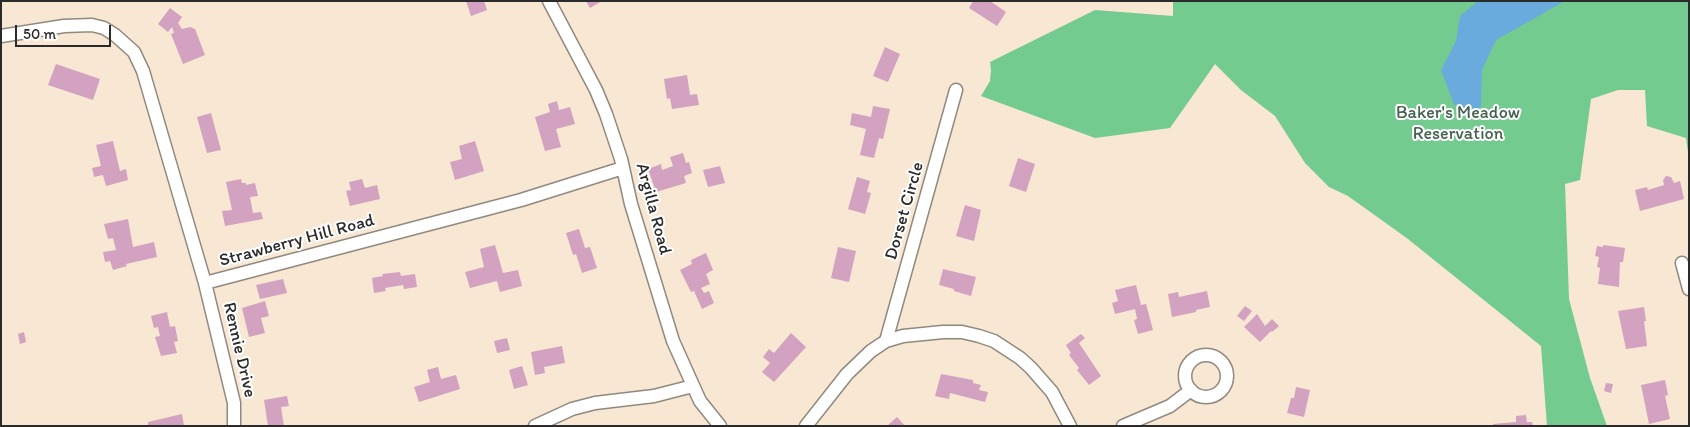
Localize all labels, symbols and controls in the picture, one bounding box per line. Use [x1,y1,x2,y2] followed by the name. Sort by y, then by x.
[18,15,114,47] scale bar
[23,25,56,43] text: 50 m
[1396,102,1520,144] park label: Baker's Meadow Reservation
[881,160,929,262] street label: Dorset Circle
[630,161,676,257] street label: Argilla Road
[217,210,377,272] street label: Strawberry Hill Road
[218,300,260,400] street label: Rennie Drive

